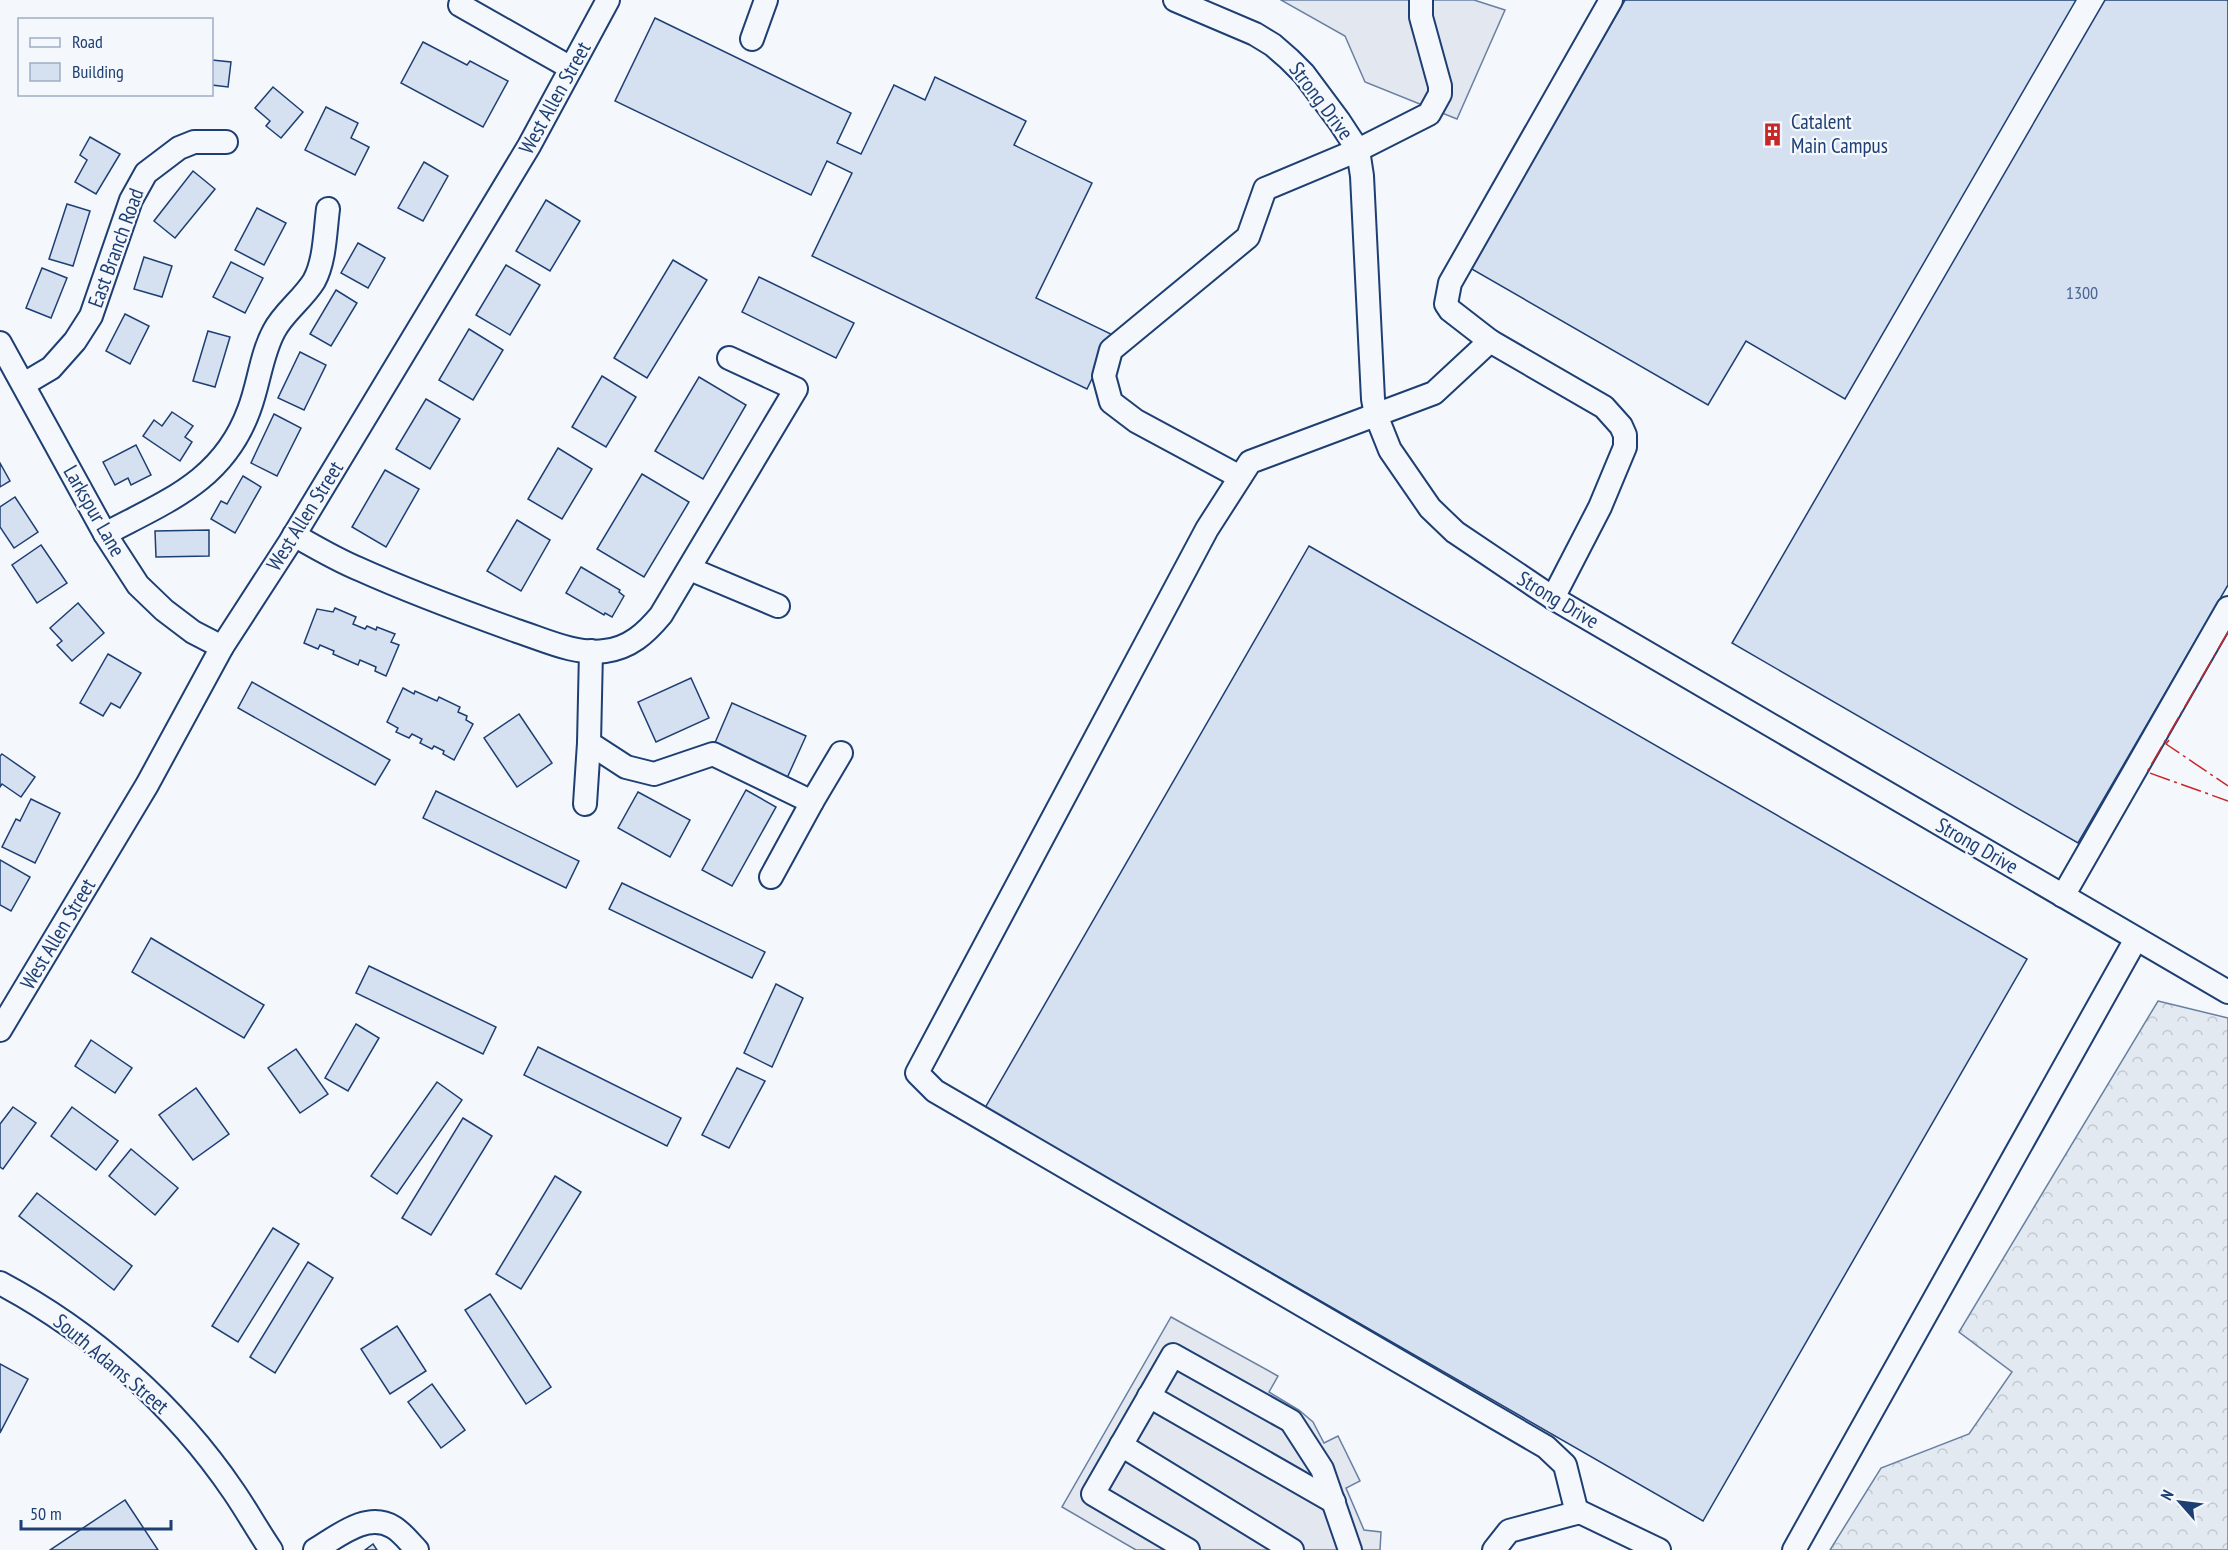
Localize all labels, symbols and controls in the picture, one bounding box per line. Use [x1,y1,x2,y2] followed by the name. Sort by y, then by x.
[18,18,213,96] legend
[72,30,103,53] text: Road
[513,37,597,159] street label: West Allen Street
[1283,56,1359,145] street label: Strong Drive
[72,60,124,83] text: Building
[1791,108,1888,159] place label: Catalent Main Campus
[1760,121,1786,147] building icon: Catalent Main Campus
[81,184,150,311] street label: East Branch Road
[2066,281,2098,304] house number: 1300
[260,456,349,576] street label: West Allen Street
[57,460,131,561] street label: Larkspur Lane
[1513,565,1604,634] street label: Strong Drive
[1931,811,2023,880] street label: Strong Drive
[14,873,101,994] street label: West Allen Street
[48,1308,175,1420] street label: South Adams Street
[2150,1472,2210,1532] north arrow
[2156,1486,2178,1503] text: N
[21,1493,171,1531] scale bar
[30,1502,62,1525] text: 50 m

